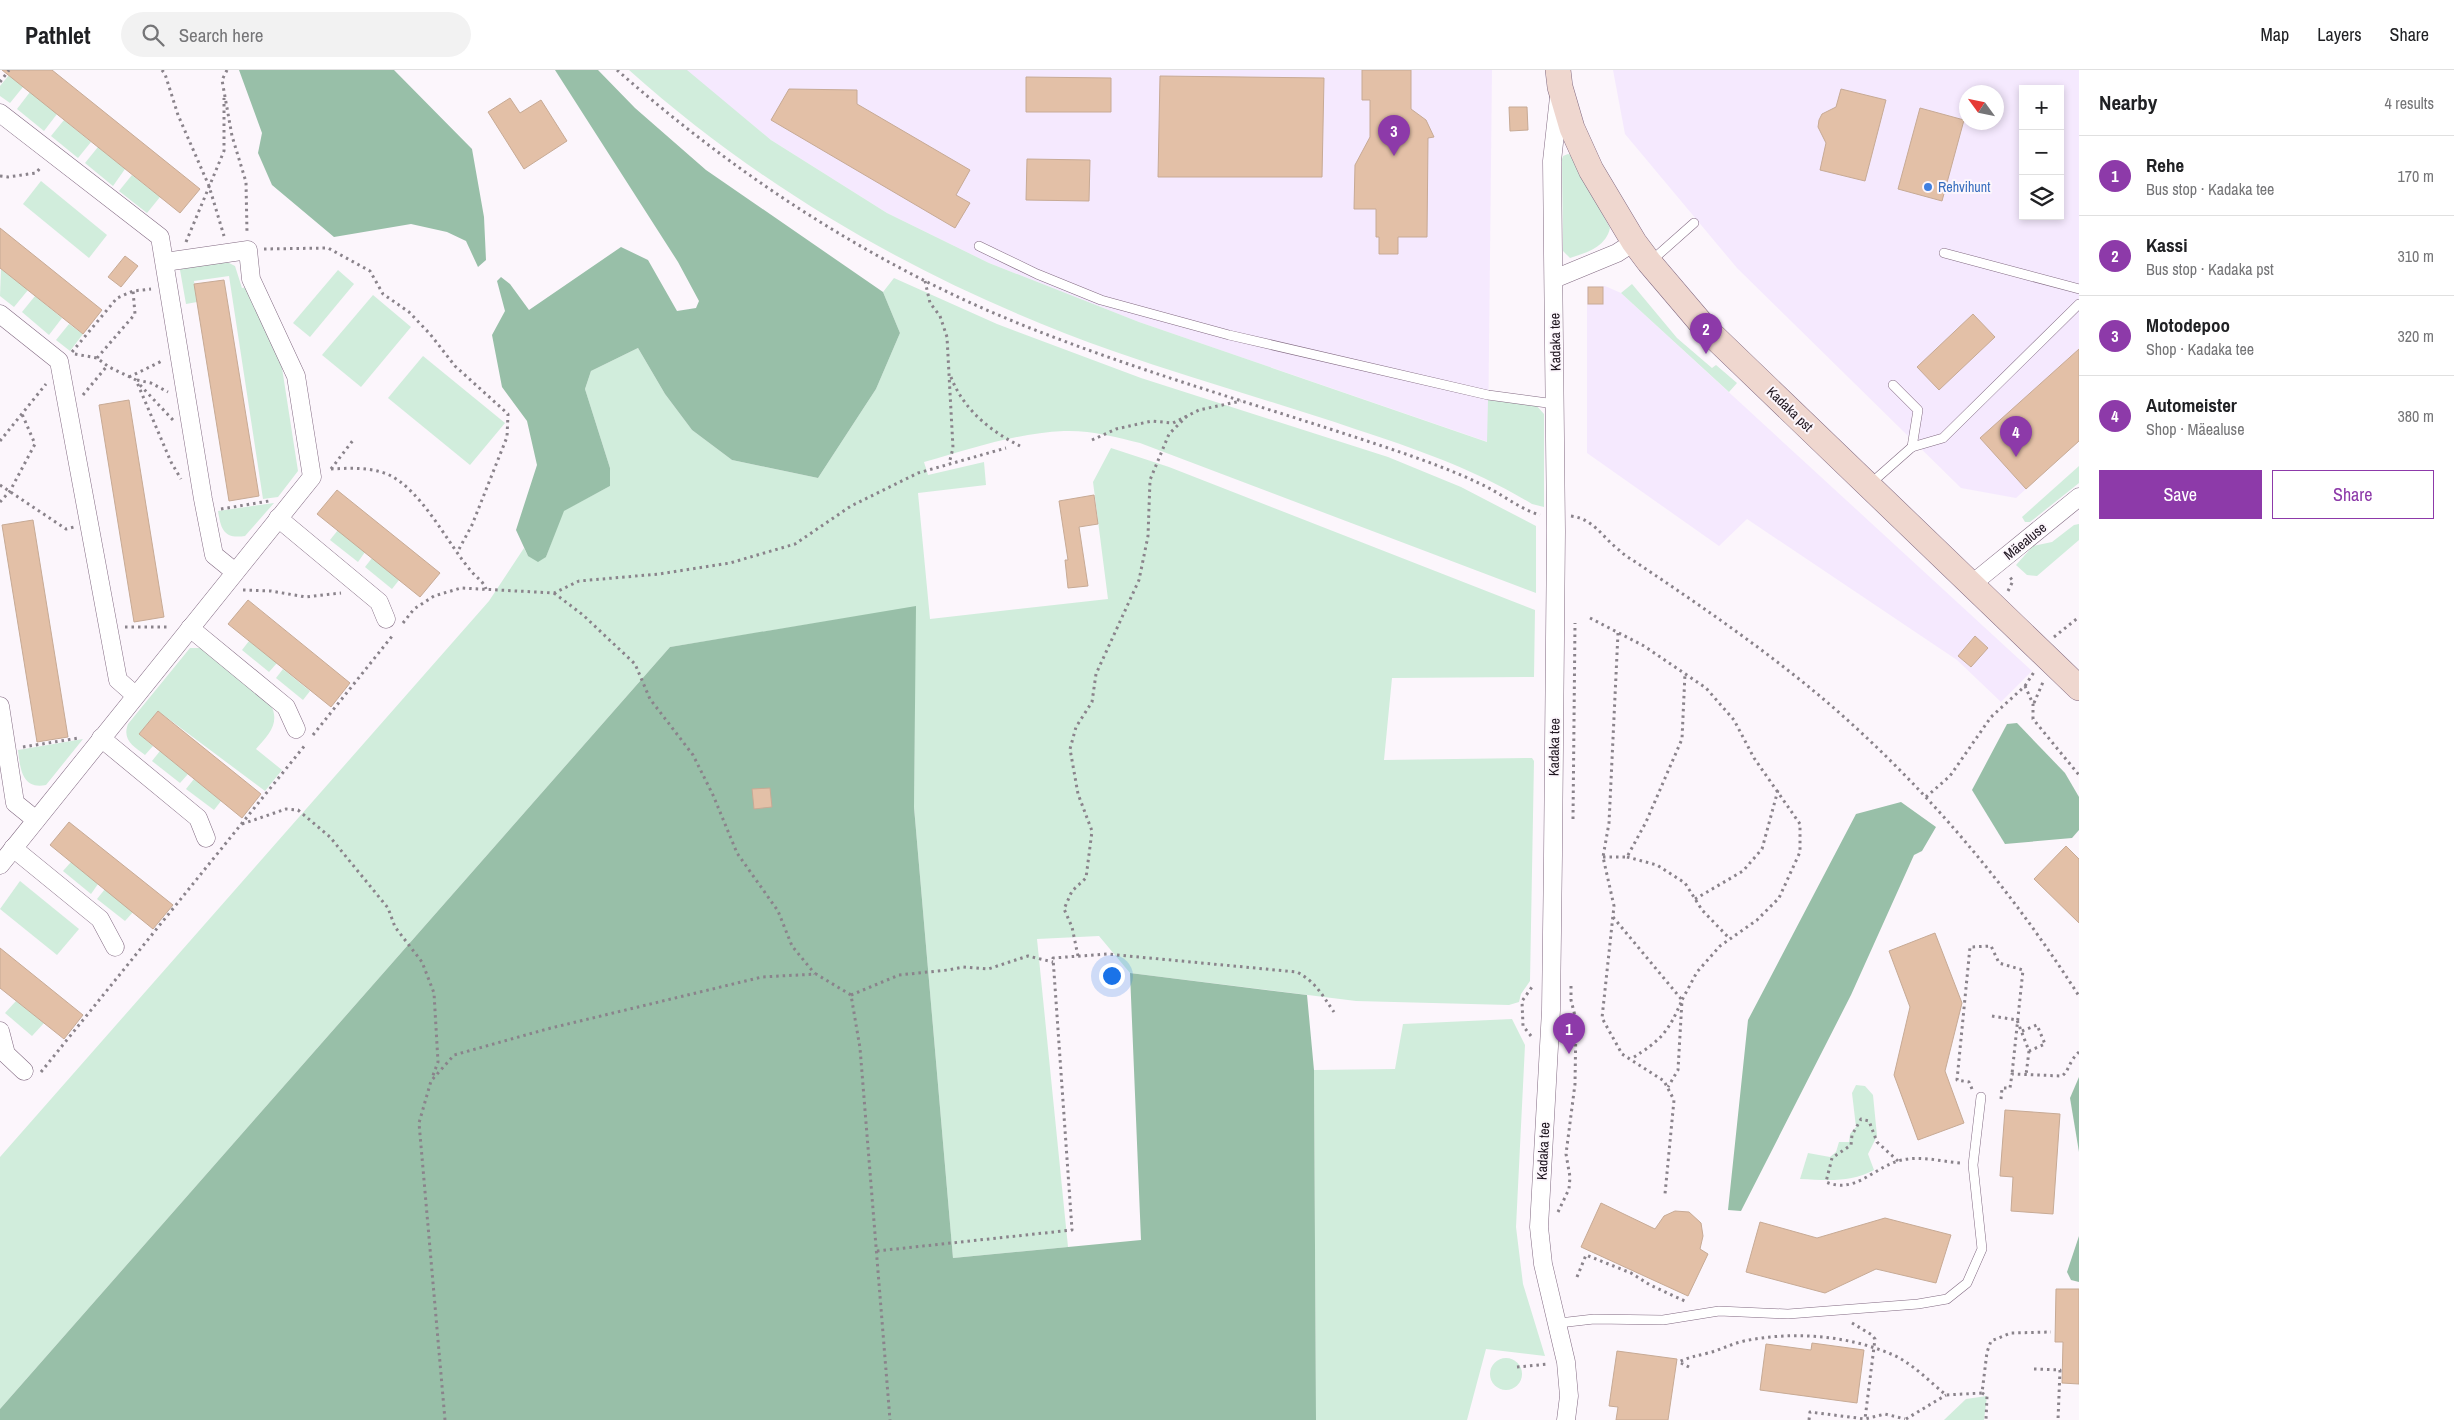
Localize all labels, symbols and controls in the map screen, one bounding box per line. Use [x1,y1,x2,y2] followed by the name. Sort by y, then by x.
[121,12,471,57] search box
[25,19,91,51] text: Pathlet
[139,21,167,49] icon: search
[179,22,264,48] text: Search here
[2261,22,2289,47] text: Map
[2317,22,2362,47] text: Layers
[2390,22,2429,47] text: Share
[1959,85,2004,130] north arrow
[2019,85,2064,220] map controls
[2019,85,2064,130] button: +
[2099,88,2157,117] text: Nearby
[2384,92,2434,114] text: 4 results
[1378,115,1410,156] pin: 3
[2019,130,2064,175] button: −
[2146,152,2184,178] text: Rehe
[2111,165,2119,187] text: 1
[2398,165,2434,187] text: 170 m
[2019,175,2064,220] button: layers
[1938,178,1990,196] place label: Rehvihunt
[2146,178,2274,200] text: Bus stop · Kadaka tee
[1922,181,1934,193] marker: Rehvihunt
[2146,232,2188,258] text: Kassi
[2111,245,2119,267] text: 2
[2398,245,2434,267] text: 310 m
[2146,258,2274,280] text: Bus stop · Kadaka pst
[2146,312,2230,338] text: Motodepoo
[1545,313,1565,371] street label: Kadaka tee
[1690,313,1722,354] pin: 2
[2111,325,2119,347] text: 3
[2398,325,2434,347] text: 320 m
[2146,338,2254,360] text: Shop · Kadaka tee
[1763,383,1817,435] street label: Kadaka pst
[2146,392,2237,418] text: Automeister
[2111,405,2119,427] text: 4
[2398,405,2434,427] text: 380 m
[2000,416,2032,457] pin: 4
[2146,418,2244,440] text: Shop · Mäealuse
[2099,470,2262,519] button: Save
[2272,470,2434,519] button: Share
[2000,518,2050,564] street label: Mäealuse
[1544,718,1564,776] street label: Kadaka tee
[1099,963,1125,989] your location
[1553,1013,1585,1054] pin: 1
[1532,1122,1554,1180] street label: Kadaka tee

